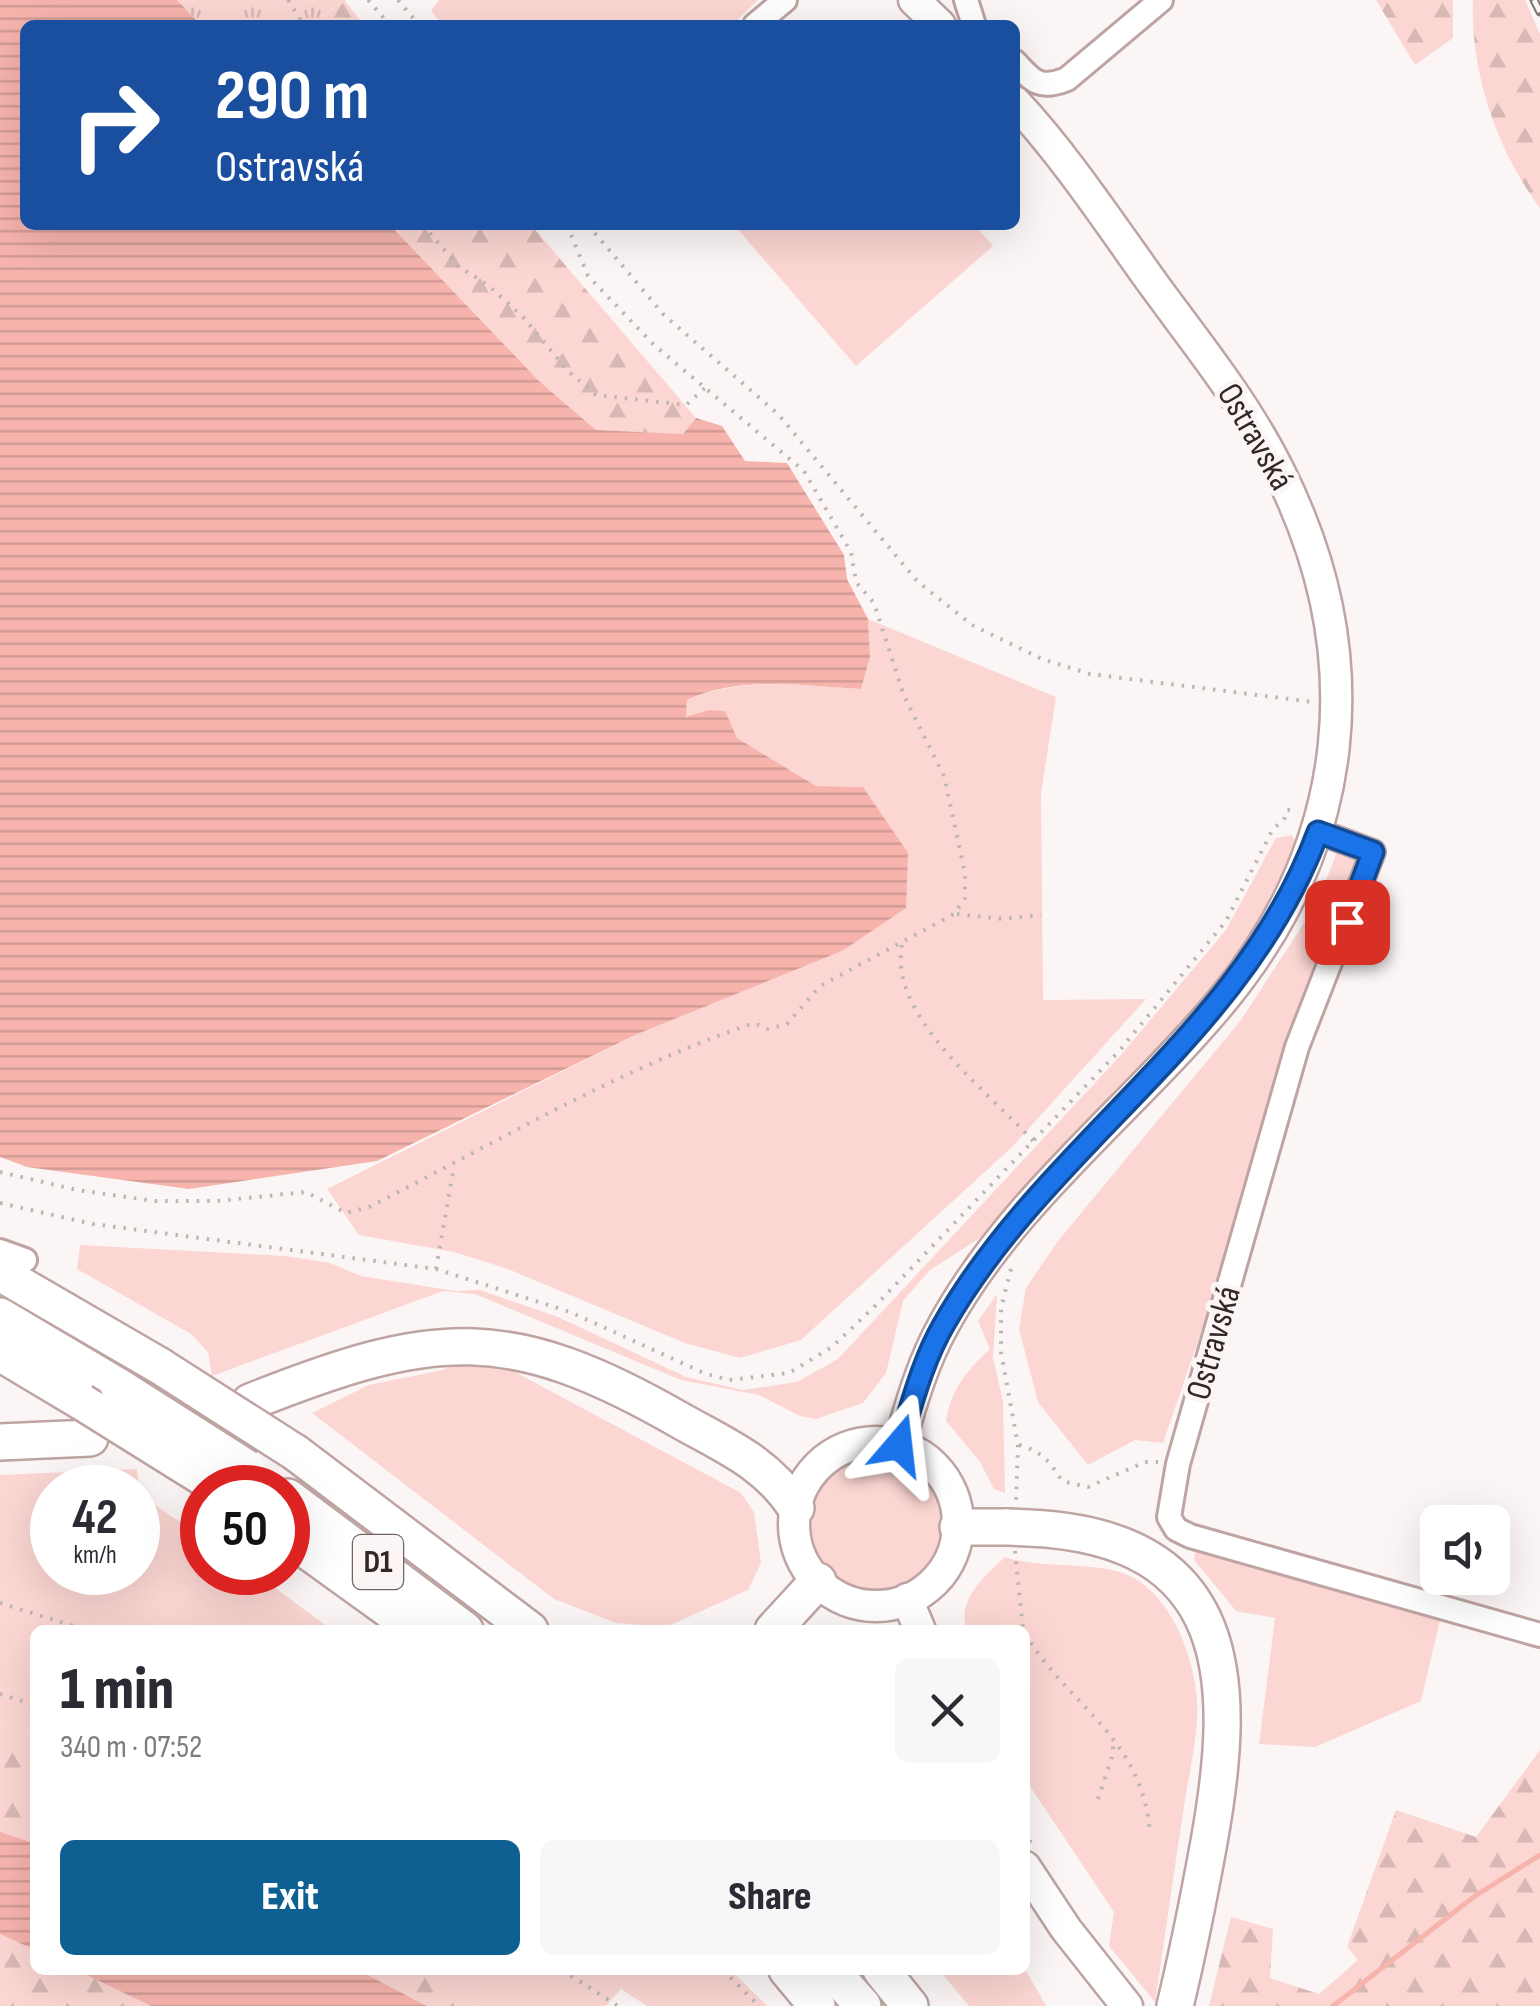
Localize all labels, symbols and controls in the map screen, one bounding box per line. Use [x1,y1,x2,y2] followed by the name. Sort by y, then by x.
[215,55,370,139] text: 290 m
[50,60,180,190] icon: right
[215,140,364,195] text: Ostravská
[1207,376,1303,498] street label: Ostravská
[1305,880,1390,965] pin
[1320,895,1375,950] icon: arrive
[1177,1281,1251,1405] street label: Ostravská
[847,1393,951,1497] position arrow
[180,1465,310,1595] speed limit sign: 50
[72,1488,118,1548] text: 42
[1420,1505,1510,1595] map controls
[1420,1505,1510,1595] button: sound
[353,1535,403,1589] road number: D1
[73,1540,117,1571] text: km/h
[60,1654,174,1726] text: 1 min
[895,1658,1000,1763] button: close
[60,1728,202,1767] text: 340 m · 07:52
[60,1840,520,1955] button: Exit
[540,1840,1000,1955] button: Share

